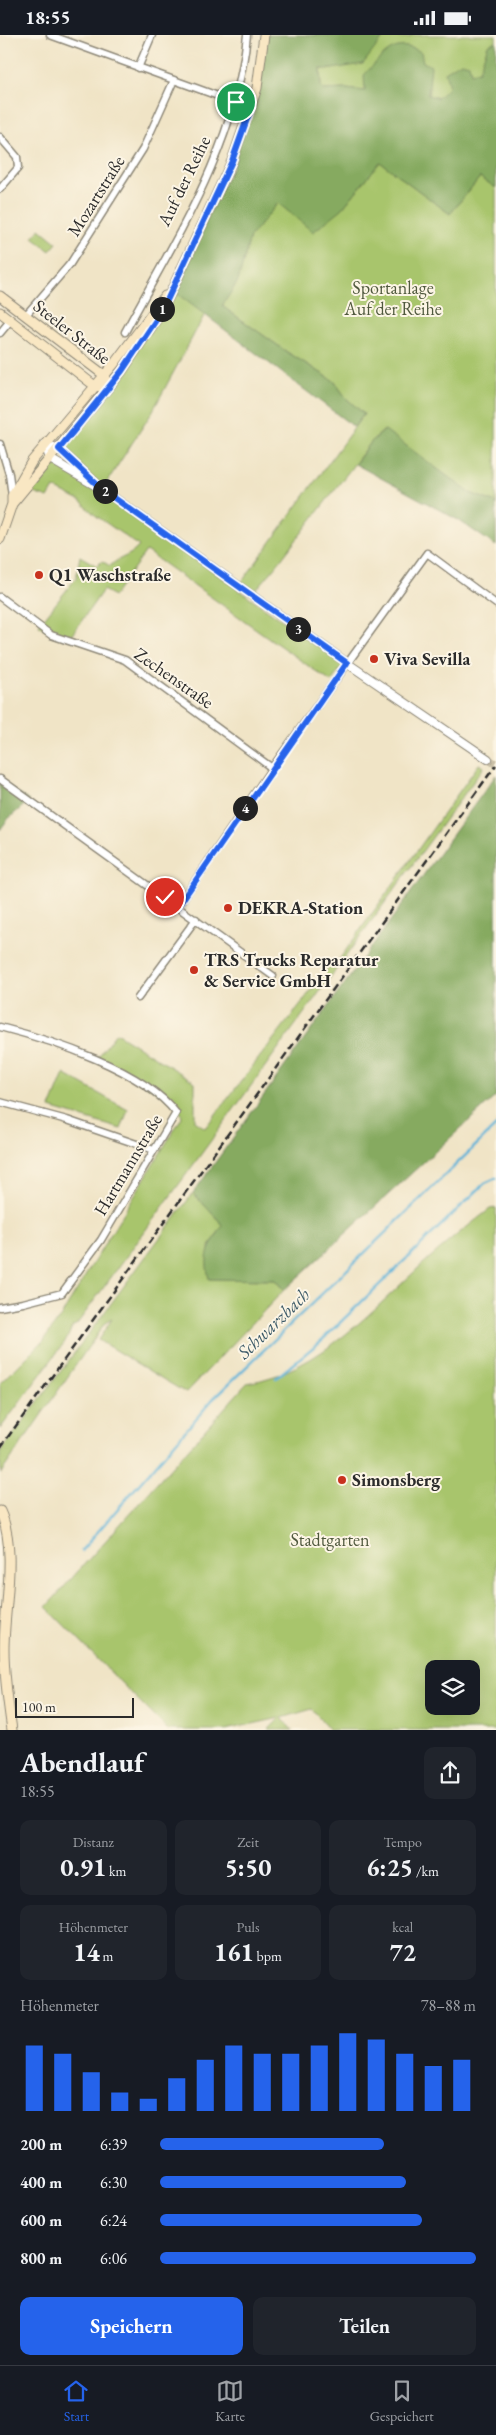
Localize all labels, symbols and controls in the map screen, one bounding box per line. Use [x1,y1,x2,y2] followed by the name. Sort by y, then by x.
[25,5,71,30] text: 18:55
[215,81,257,123] pin
[222,88,250,116] icon: arrive
[151,132,215,231] street label: Auf der Reihe
[62,151,129,240] street label: Mozartstraße
[343,276,442,320] park label: Sportanlage Auf der Reihe
[29,294,116,369] street label: Steeler Straße
[150,297,174,321] pin: 1
[159,300,166,318] text: 1
[92,479,118,503] pin: 2
[102,482,109,500] text: 2
[49,563,172,586] place label: Q1 Waschstraße
[33,569,45,581] marker: Q1 Waschstraße
[286,617,310,641] pin: 3
[295,620,302,638] text: 3
[130,642,218,713] street label: Zechenstraße
[384,647,471,670] place label: Viva Sevilla
[368,653,380,665] marker: Viva Sevilla
[232,795,258,821] pin: 4
[242,799,249,817] text: 4
[144,876,186,918] pin
[151,883,179,911] icon: check
[238,896,363,919] place label: DEKRA-Station
[222,902,234,914] marker: DEKRA-Station
[204,948,379,992] place label: TRS Trucks Reparatur & Service GmbH
[188,964,200,976] marker: TRS Trucks Reparatur & Service GmbH
[88,1110,167,1220] street label: Hartmannstraße
[231,1282,315,1365] water label: Schwarzbach
[352,1468,441,1491] place label: Simonsberg
[336,1474,348,1486] marker: Simonsberg
[290,1528,370,1551] park label: Stadtgarten
[425,1660,480,1715] map controls
[425,1660,480,1715] button: layers
[15,1695,134,1718] scale bar
[22,1698,56,1716] text: 100 m
[20,1744,144,1780] text: Abendlauf
[424,1747,476,1799] button: share
[20,1781,55,1802] text: 18:55
[73,1833,114,1851] text: Distanz
[237,1833,259,1851] text: Zeit
[383,1833,422,1851] text: Tempo
[60,1851,106,1883] text: 0.91
[225,1851,271,1883] text: 5:50
[366,1851,413,1883] text: 6:25
[106,1862,126,1880] text: km
[413,1862,439,1880] text: /km
[59,1918,128,1936] text: Höhenmeter
[236,1918,259,1936] text: Puls
[392,1918,413,1936] text: kcal
[73,1936,100,1968] text: 14
[214,1936,254,1968] text: 161
[389,1936,416,1968] text: 72
[100,1947,113,1965] text: m
[254,1947,282,1965] text: bpm
[20,1995,99,2016] text: Höhenmeter
[421,1995,476,2016] text: 78–88 m
[20,2134,62,2155] text: 200 m
[100,2134,127,2155] text: 6:39
[20,2172,62,2193] text: 400 m
[100,2172,127,2193] text: 6:30
[20,2210,62,2231] text: 600 m
[100,2210,127,2231] text: 6:24
[20,2248,62,2269] text: 800 m
[100,2248,127,2269] text: 6:06
[20,2297,243,2355] button: Speichern
[253,2297,476,2355] button: Teilen
[62,2377,90,2425] tab: Start
[215,2377,245,2425] tab: Karte
[370,2377,434,2425] tab: Gespeichert

